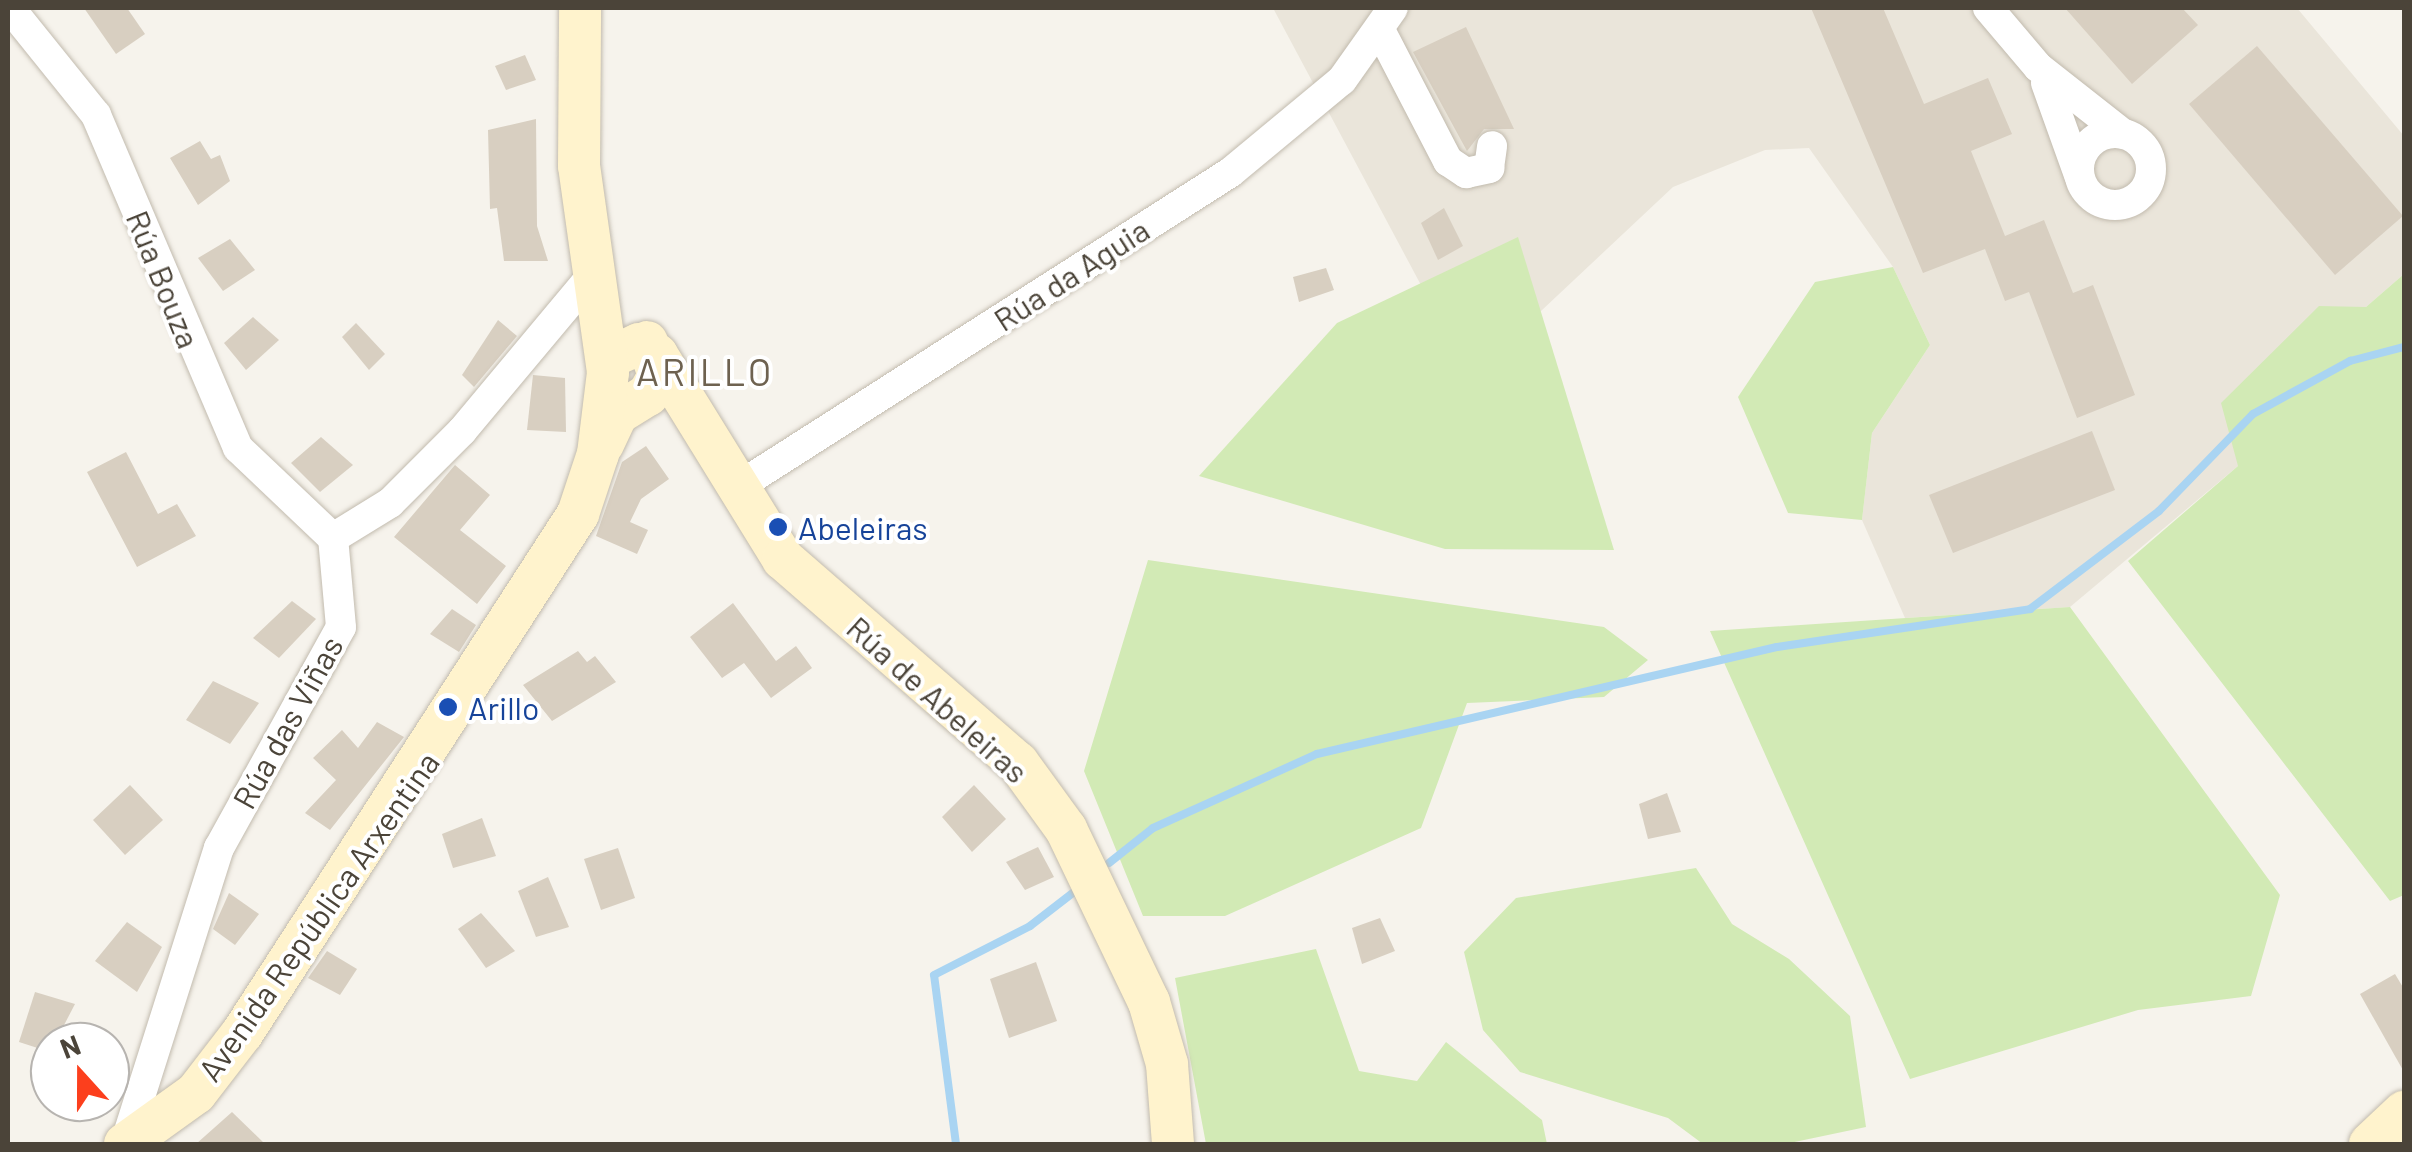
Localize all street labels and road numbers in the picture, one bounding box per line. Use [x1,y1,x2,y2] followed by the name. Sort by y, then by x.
[119,205,209,353] street label: Rúa Bouza
[986,210,1156,338] street label: Rúa da Aguia
[840,608,1036,790] street label: Rúa de Abeleiras
[224,629,350,815] street label: Rúa das Viñas
[190,744,446,1088] street label: Avenida República Arxentina

